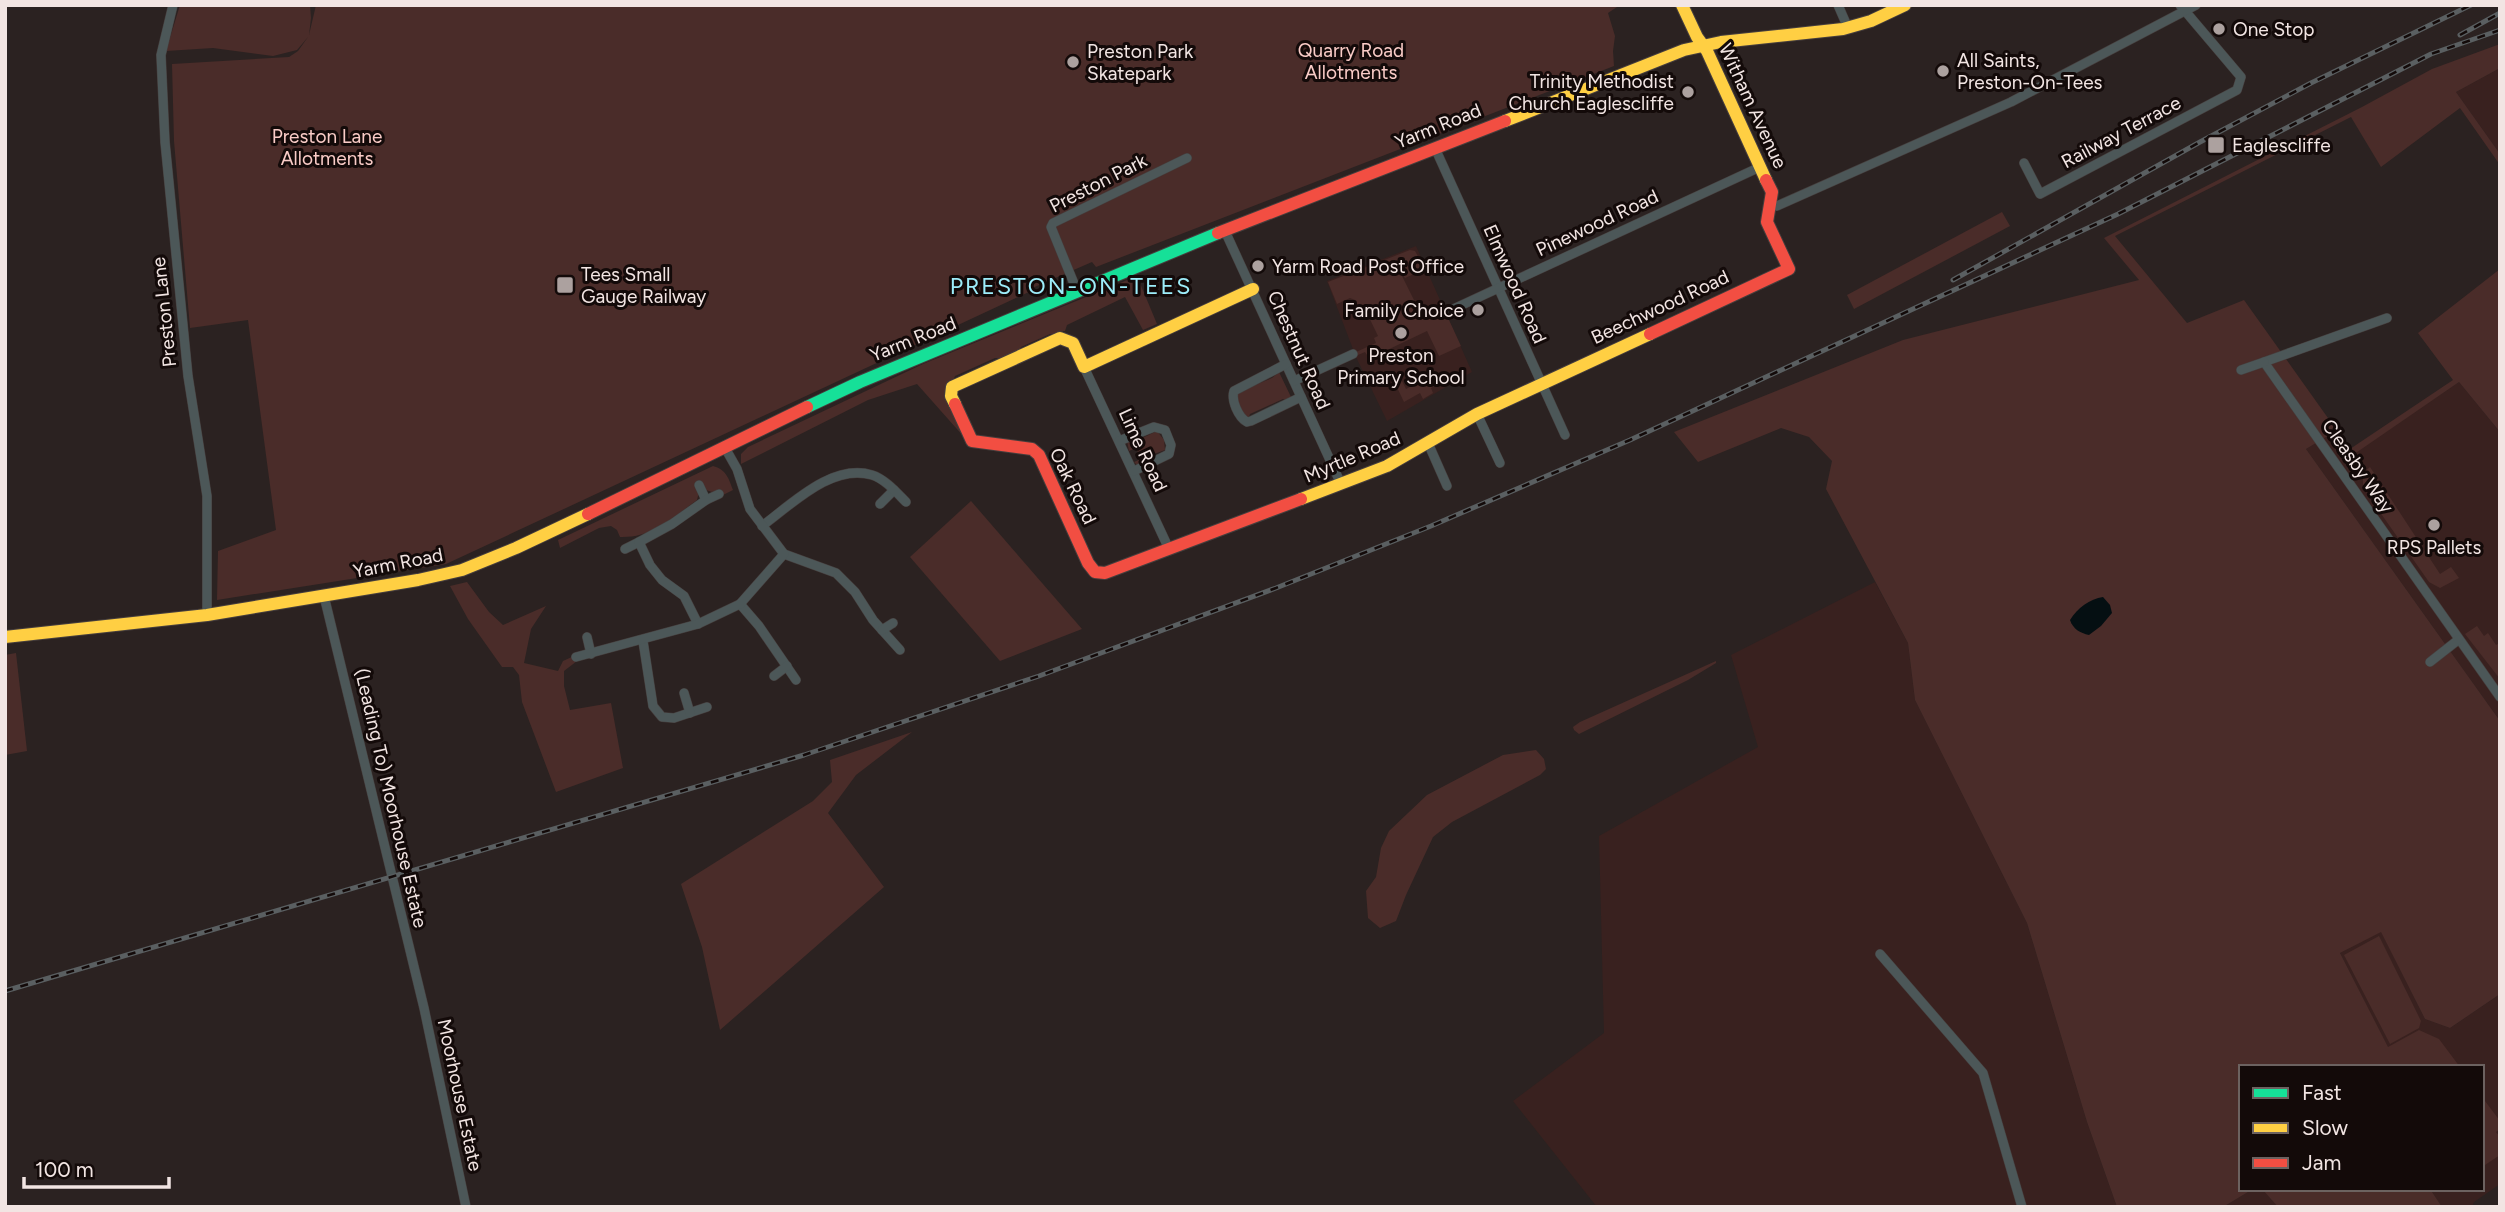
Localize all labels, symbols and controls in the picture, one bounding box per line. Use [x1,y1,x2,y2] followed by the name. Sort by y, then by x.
[2233,18,2314,41] place label: One Stop
[2211,21,2227,37] marker: One Stop
[1298,39,1404,84] park label: Quarry Road Allotments
[1087,40,1194,85] place label: Preston Park Skatepark
[1714,40,1792,172] street label: Witham Avenue
[1957,49,2103,94] place label: All Saints, Preston-On-Tees
[1065,54,1081,70] marker: Preston Park Skatepark
[1935,63,1951,79] marker: All Saints, Preston-On-Tees
[1508,70,1674,115] place label: Trinity Methodist Church Eaglescliffe
[1680,84,1696,100] marker: Trinity Methodist Church Eaglescliffe
[2057,91,2185,173] street label: Railway Terrace
[1391,98,1485,154] street label: Yarm Road
[272,125,382,170] park label: Preston Lane Allotments
[2232,134,2331,157] place label: Eaglescliffe
[2206,135,2226,155] marker: Eaglescliffe
[1045,148,1151,217] street label: Preston Park
[1532,185,1662,261] street label: Pinewood Road
[1479,221,1551,347] street label: Elmwood Road
[1272,255,1464,278] place label: Yarm Road Post Office
[147,256,181,368] street label: Preston Lane
[1250,258,1266,274] marker: Yarm Road Post Office
[581,263,706,308] place label: Tees Small Gauge Railway
[1587,265,1733,349] street label: Beechwood Road
[950,272,1192,300] district label: PRESTON-ON-TEES
[555,275,575,295] marker: Tees Small Gauge Railway
[1263,287,1335,413] street label: Chestnut Road
[1344,299,1464,322] place label: Family Choice
[1470,302,1486,318] marker: Family Choice
[866,311,960,367] street label: Yarm Road
[1393,325,1409,341] marker: Preston Primary School
[1337,344,1465,389] place label: Preston Primary School
[1114,405,1172,495] street label: Lime Road
[2317,415,2399,517] street label: Cleasby Way
[1300,426,1404,488] street label: Myrtle Road
[1045,444,1101,528] street label: Oak Road
[2426,517,2442,533] marker: RPS Pallets
[2387,536,2481,559] place label: RPS Pallets
[351,543,445,583] street label: Yarm Road
[350,666,432,930] street label: (Leading To) Moorhouse Estate
[433,1017,487,1173] street label: Moorhouse Estate
[2239,1065,2484,1191] legend
[2302,1080,2342,1105] text: Fast
[2302,1115,2348,1140] text: Slow
[24,1146,170,1190] scale bar
[2302,1150,2341,1175] text: Jam
[35,1157,94,1182] text: 100 m

